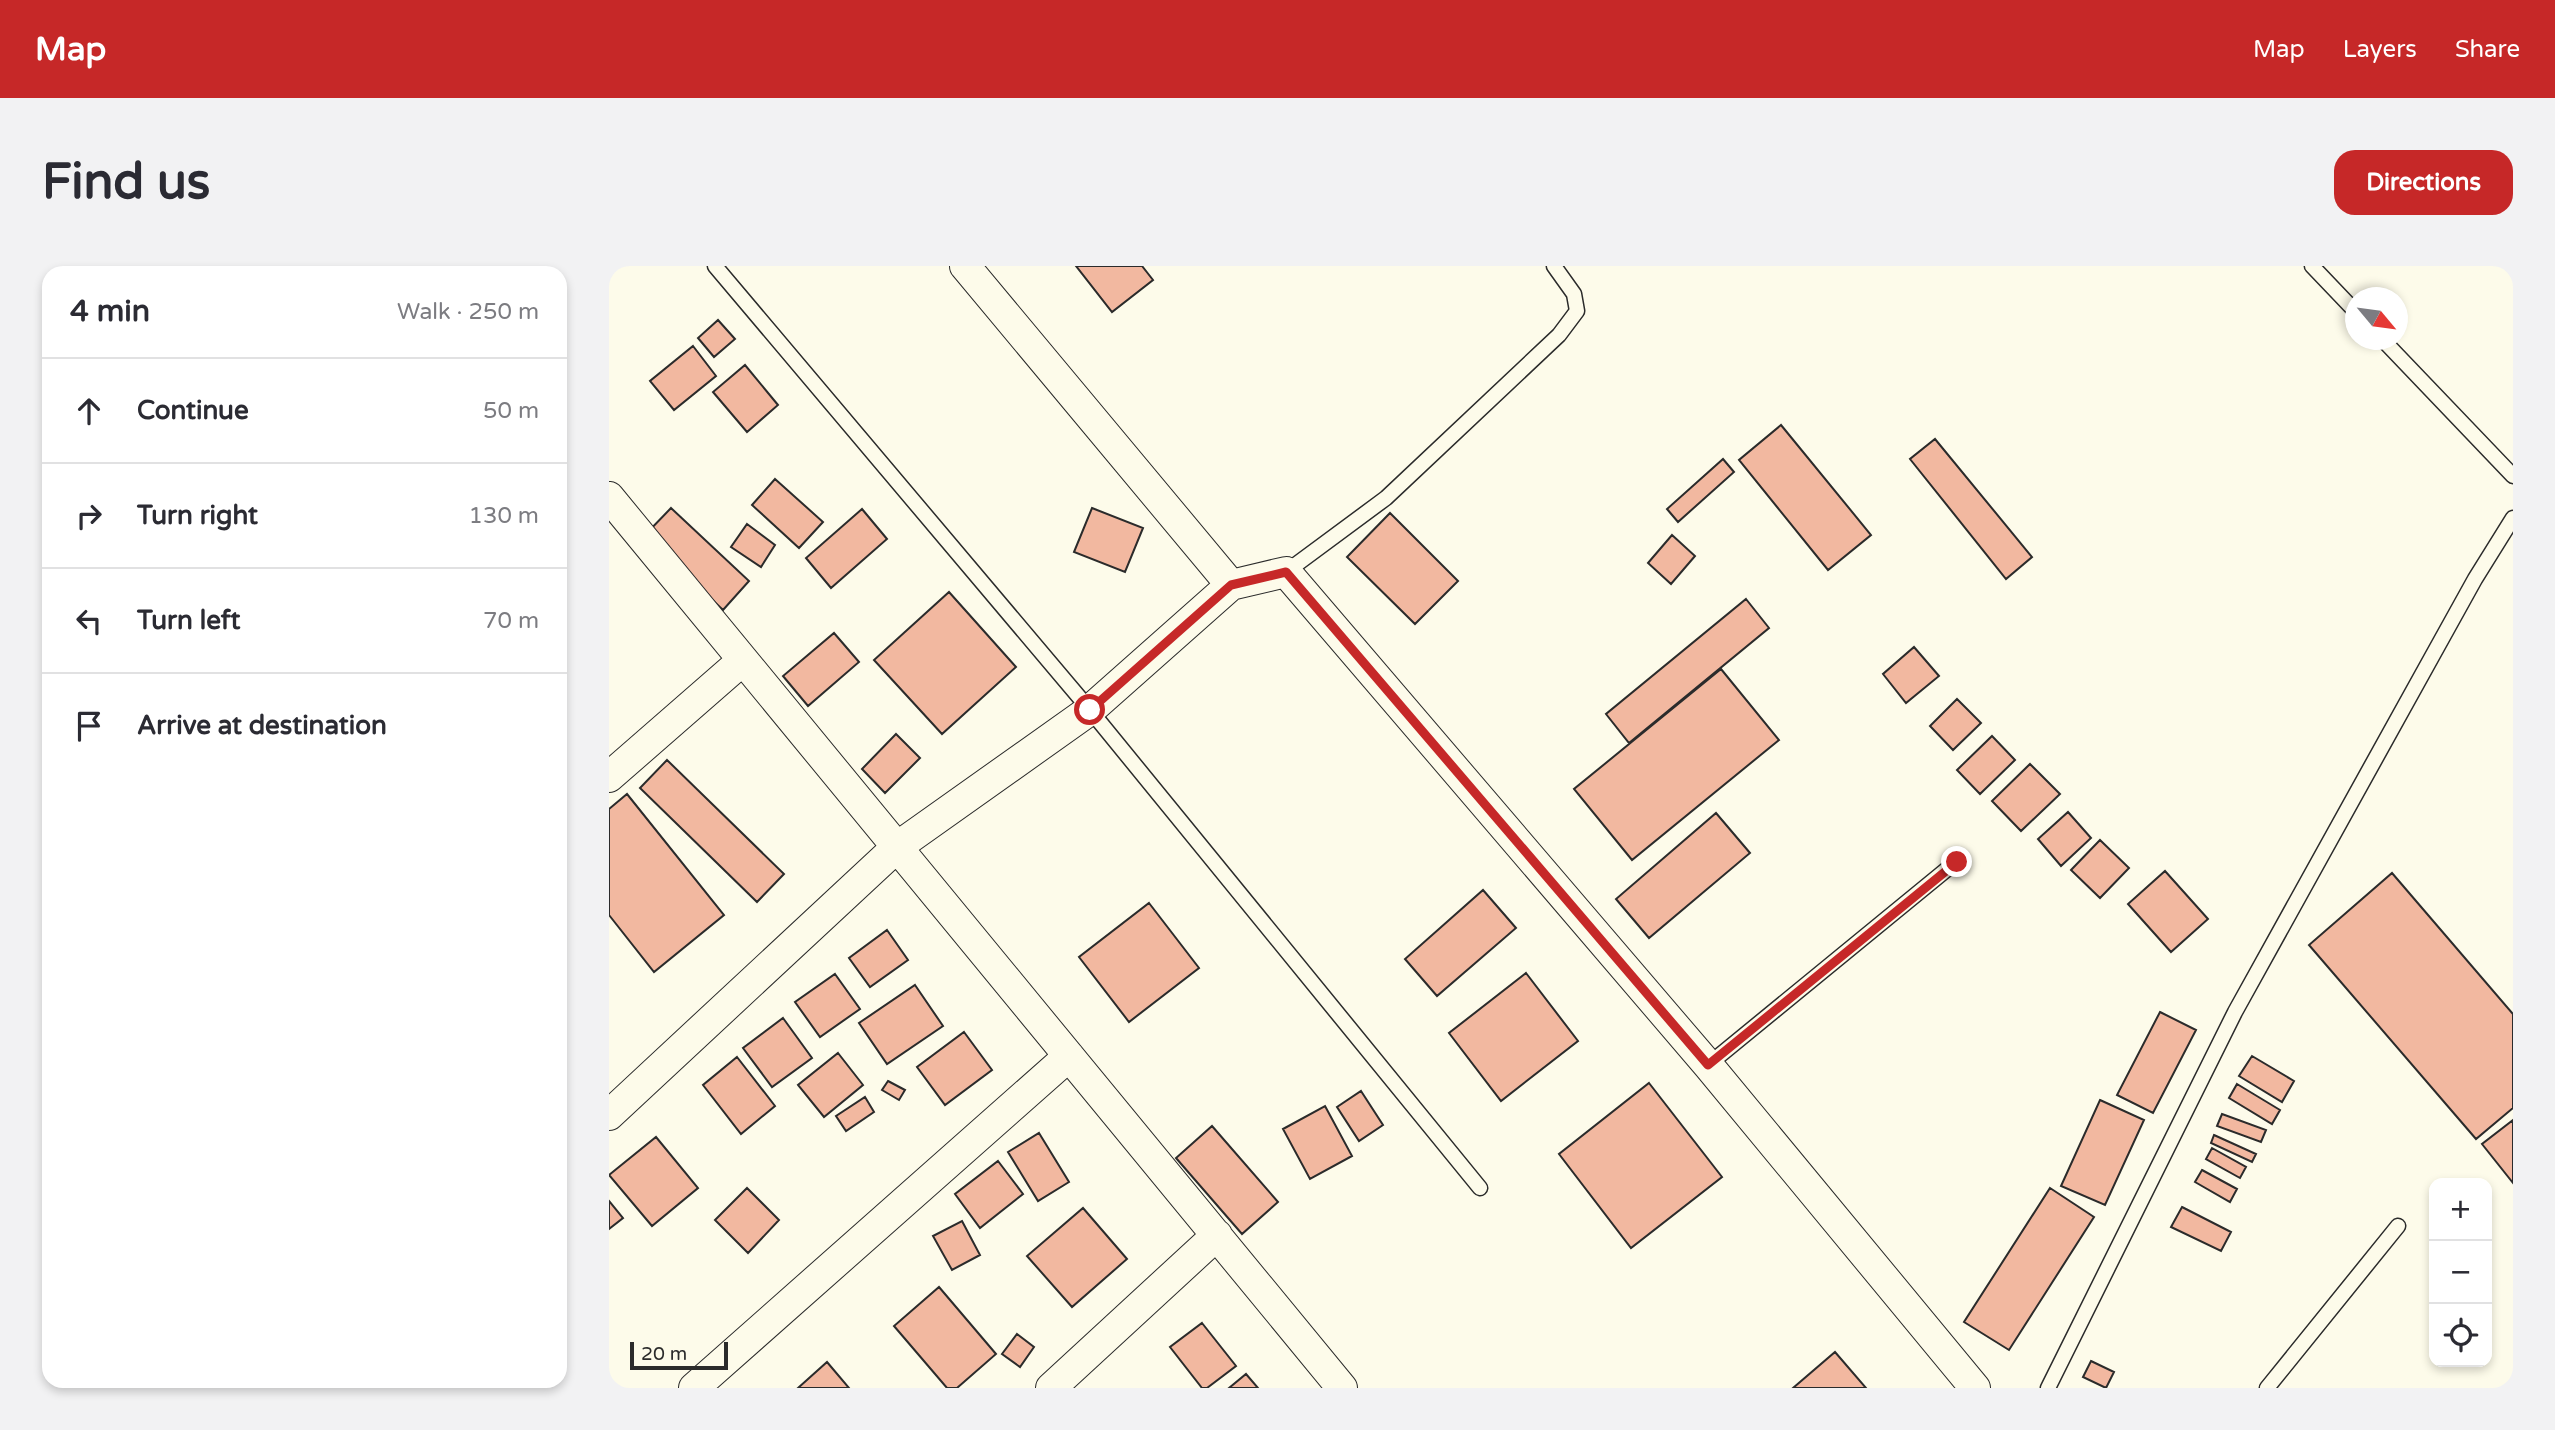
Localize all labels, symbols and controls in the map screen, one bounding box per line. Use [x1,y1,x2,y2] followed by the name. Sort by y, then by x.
[35,30,106,69] text: Map
[2253,35,2305,64] text: Map
[2343,35,2417,64] text: Layers
[2455,35,2520,64] text: Share
[2334,150,2513,215] button: Directions
[42,153,210,212] text: Find us
[2345,287,2408,350] north arrow
[70,293,150,330] text: 4 min
[397,298,539,326] text: Walk · 250 m
[70,392,108,430] icon: ahead
[137,395,249,426] text: Continue
[483,397,539,425] text: 50 m
[70,497,108,535] icon: right
[137,500,258,531] text: Turn right
[469,502,539,530] text: 130 m
[70,602,108,640] icon: left
[137,605,240,636] text: Turn left
[483,607,539,635] text: 70 m
[1074,694,1105,725] route start
[70,707,108,745] icon: arrive
[137,710,387,741] text: Arrive at destination
[1941,846,1972,877] route end
[2429,1178,2492,1367] map controls
[2429,1178,2492,1241] button: +
[2429,1241,2492,1304] button: −
[2429,1304,2492,1367] button: locate
[630,1339,728,1371] scale bar
[641,1343,687,1365] text: 20 m

